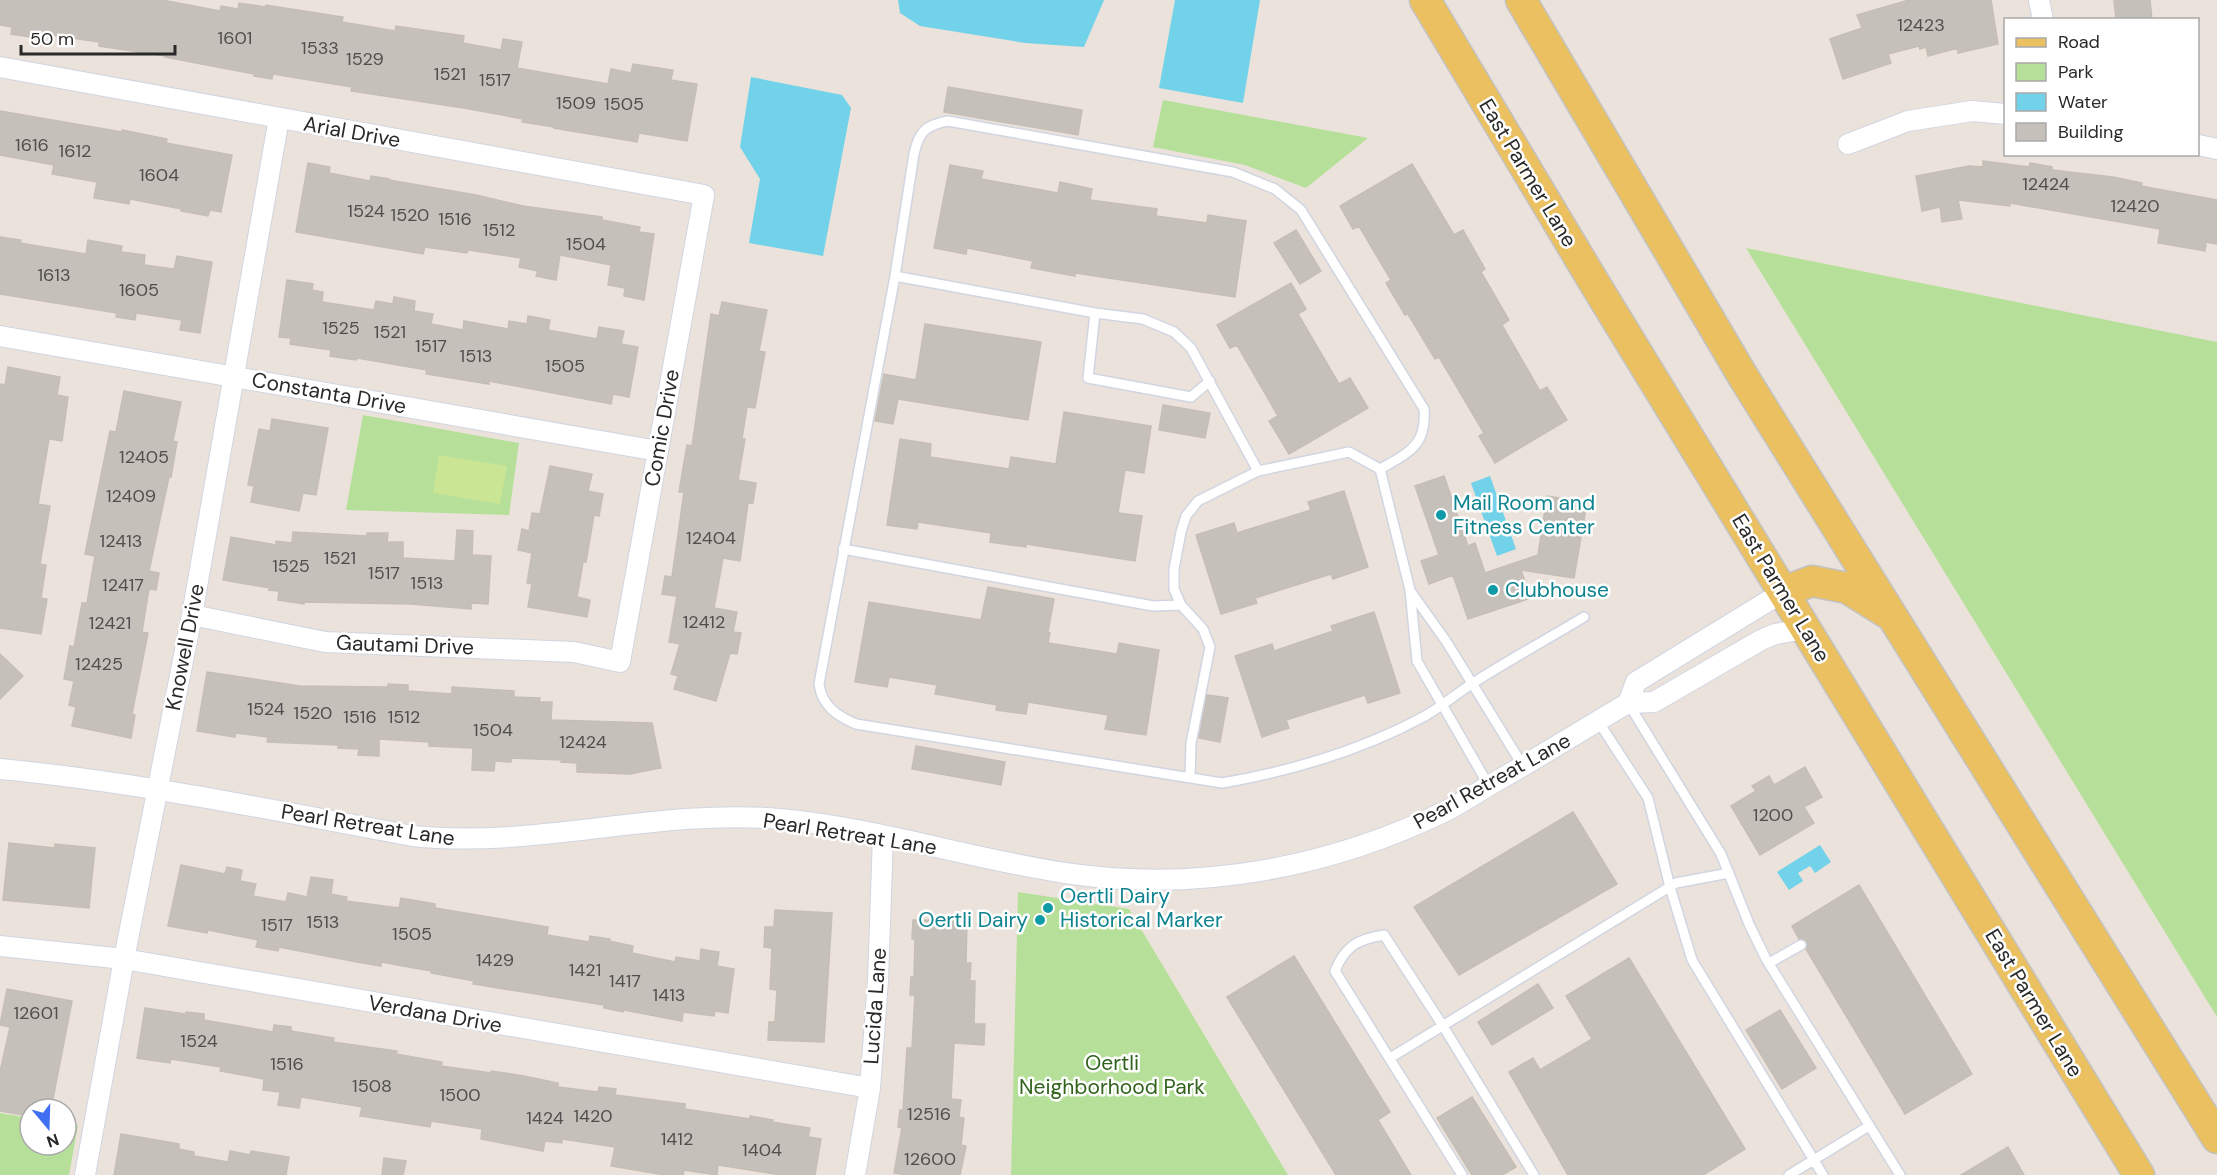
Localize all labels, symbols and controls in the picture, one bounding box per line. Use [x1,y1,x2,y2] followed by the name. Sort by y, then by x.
[1897,13,1945,37] house number: 12423
[21,18,176,56] scale bar
[2004,18,2199,156] legend
[218,26,252,50] house number: 1601
[30,27,74,51] text: 50 m
[2058,30,2100,54] text: Road
[301,36,339,60] house number: 1533
[346,47,384,71] house number: 1529
[2058,60,2094,84] text: Park
[434,62,466,86] house number: 1521
[479,68,511,92] house number: 1517
[2058,90,2108,114] text: Water
[556,91,596,115] house number: 1509
[604,92,644,116] house number: 1505
[1473,94,1583,253] street label: East Parmer Lane
[301,110,403,154] street label: Arial Drive
[2058,120,2123,144] text: Building
[15,133,49,157] house number: 1616
[59,139,91,163] house number: 1612
[139,163,179,187] house number: 1604
[2022,172,2070,196] house number: 12424
[2110,194,2160,218] house number: 12420
[347,199,385,223] house number: 1524
[391,203,429,227] house number: 1520
[438,207,472,231] house number: 1516
[483,218,515,242] house number: 1512
[566,232,606,256] house number: 1504
[37,263,71,287] house number: 1613
[119,278,159,302] house number: 1605
[322,316,360,340] house number: 1525
[374,320,406,344] house number: 1521
[415,334,447,358] house number: 1517
[460,344,492,368] house number: 1513
[545,354,585,378] house number: 1505
[250,366,408,420] street label: Constanta Drive
[638,367,686,489] street label: Comic Drive
[119,445,169,469] house number: 12405
[106,484,156,508] house number: 12409
[1453,489,1595,541] place label: Mail Room and Fitness Center
[1434,508,1448,522] marker: Mail Room and Fitness Center
[1726,509,1836,668] street label: East Parmer Lane
[686,526,736,550] house number: 12404
[100,529,142,553] house number: 12413
[324,546,356,570] house number: 1521
[272,554,310,578] house number: 1525
[368,561,400,585] house number: 1517
[411,571,443,595] house number: 1513
[102,573,144,597] house number: 12417
[1505,576,1609,604] place label: Clubhouse
[159,581,211,713] street label: Knowell Drive
[1486,583,1500,597] marker: Clubhouse
[683,610,725,634] house number: 12412
[89,611,131,635] house number: 12421
[335,629,475,661] street label: Gautami Drive
[75,652,123,676] house number: 12425
[247,697,285,721] house number: 1524
[294,701,332,725] house number: 1520
[343,705,377,729] house number: 1516
[388,705,420,729] house number: 1512
[473,718,513,742] house number: 1504
[1409,726,1576,836] street label: Pearl Retreat Lane
[559,730,607,754] house number: 12424
[279,797,457,853] street label: Pearl Retreat Lane
[1753,803,1793,827] house number: 1200
[761,806,939,862] street label: Pearl Retreat Lane
[1060,882,1223,934] place label: Oertli Dairy Historical Marker
[1041,901,1055,915] marker: Oertli Dairy Historical Marker
[918,906,1028,934] place label: Oertli Dairy
[307,910,339,934] house number: 1513
[261,913,293,937] house number: 1517
[1033,913,1047,927] marker: Oertli Dairy
[392,922,432,946] house number: 1505
[1979,924,2089,1083] street label: East Parmer Lane
[857,947,893,1065] street label: Lucida Lane
[476,948,514,972] house number: 1429
[569,958,601,982] house number: 1421
[609,969,641,993] house number: 1417
[653,983,685,1007] house number: 1413
[366,988,504,1040] street label: Verdana Drive
[13,1001,59,1025] house number: 12601
[180,1029,218,1053] house number: 1524
[1019,1049,1205,1101] park label: Oertli Neighborhood Park
[270,1052,304,1076] house number: 1516
[352,1074,392,1098] house number: 1508
[439,1083,481,1107] house number: 1500
[18,1097,78,1157] north arrow
[907,1102,951,1126] house number: 12516
[573,1104,613,1128] house number: 1420
[526,1106,564,1130] house number: 1424
[661,1127,693,1151] house number: 1412
[44,1129,62,1153] text: N
[742,1138,782,1162] house number: 1404
[904,1147,956,1171] house number: 12600

